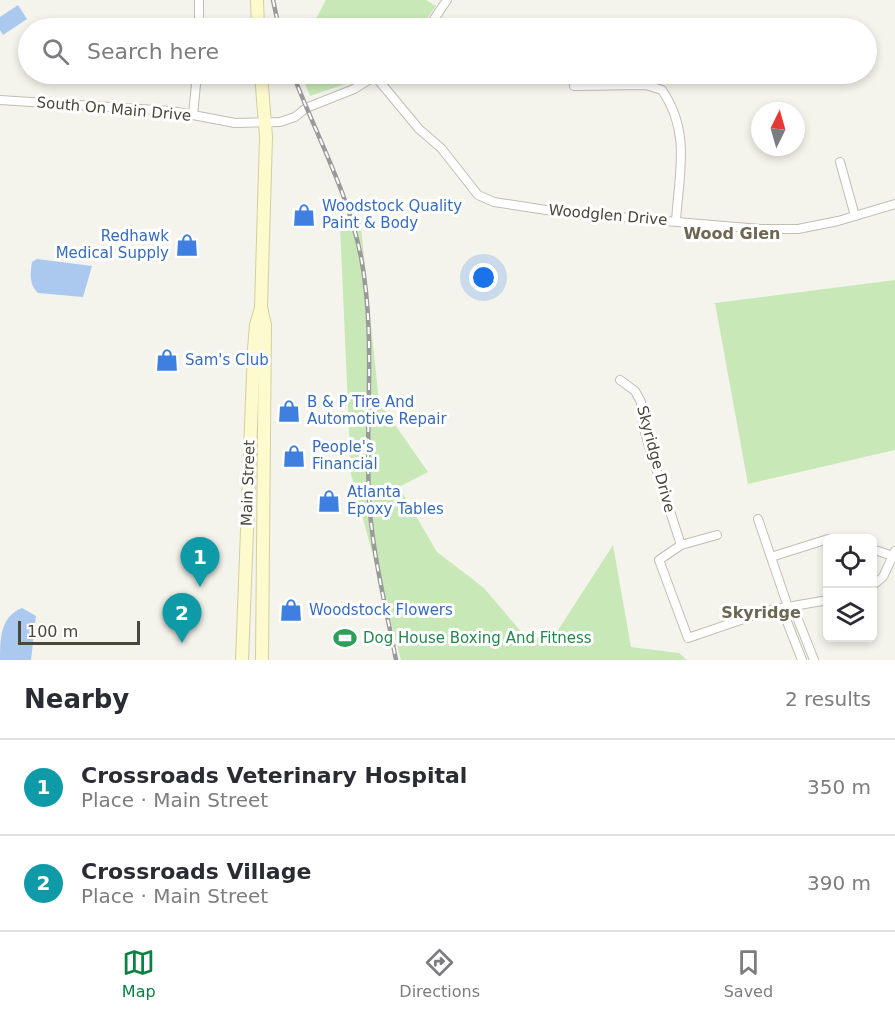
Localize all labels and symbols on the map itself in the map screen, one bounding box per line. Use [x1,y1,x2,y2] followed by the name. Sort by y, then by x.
[36,93,192,125] street label: South On Main Drive
[751,102,805,156] north arrow
[322,197,462,232] place label: Woodstock Quality Paint & Body
[548,201,668,229] street label: Woodglen Drive
[291,202,317,228] shop icon: Woodstock Quality Paint & Body
[684,224,780,243] district label: Wood Glen
[56,227,169,262] place label: Redhawk Medical Supply
[174,232,200,258] shop icon: Redhawk Medical Supply
[469,263,498,292] your location
[154,347,180,373] shop icon: Sam's Club
[185,351,269,369] place label: Sam's Club
[307,393,447,428] place label: B & P Tire And Automotive Repair
[276,398,302,424] shop icon: B & P Tire And Automotive Repair
[633,404,679,514] street label: Skyridge Drive
[312,438,378,473] place label: People's Financial
[238,440,259,526] street label: Main Street
[281,443,307,469] shop icon: People's Financial
[347,483,444,518] place label: Atlanta Epoxy Tables
[316,488,342,514] shop icon: Atlanta Epoxy Tables
[180,538,220,587] pin: 1
[162,594,201,643] pin: 2
[278,597,304,623] shop icon: Woodstock Flowers
[309,601,453,619] place label: Woodstock Flowers
[721,603,801,622] district label: Skyridge
[18,618,140,646] scale bar
[332,625,358,651] sports icon: Dog House Boxing And Fitness
[363,629,592,647] place label: Dog House Boxing And Fitness

